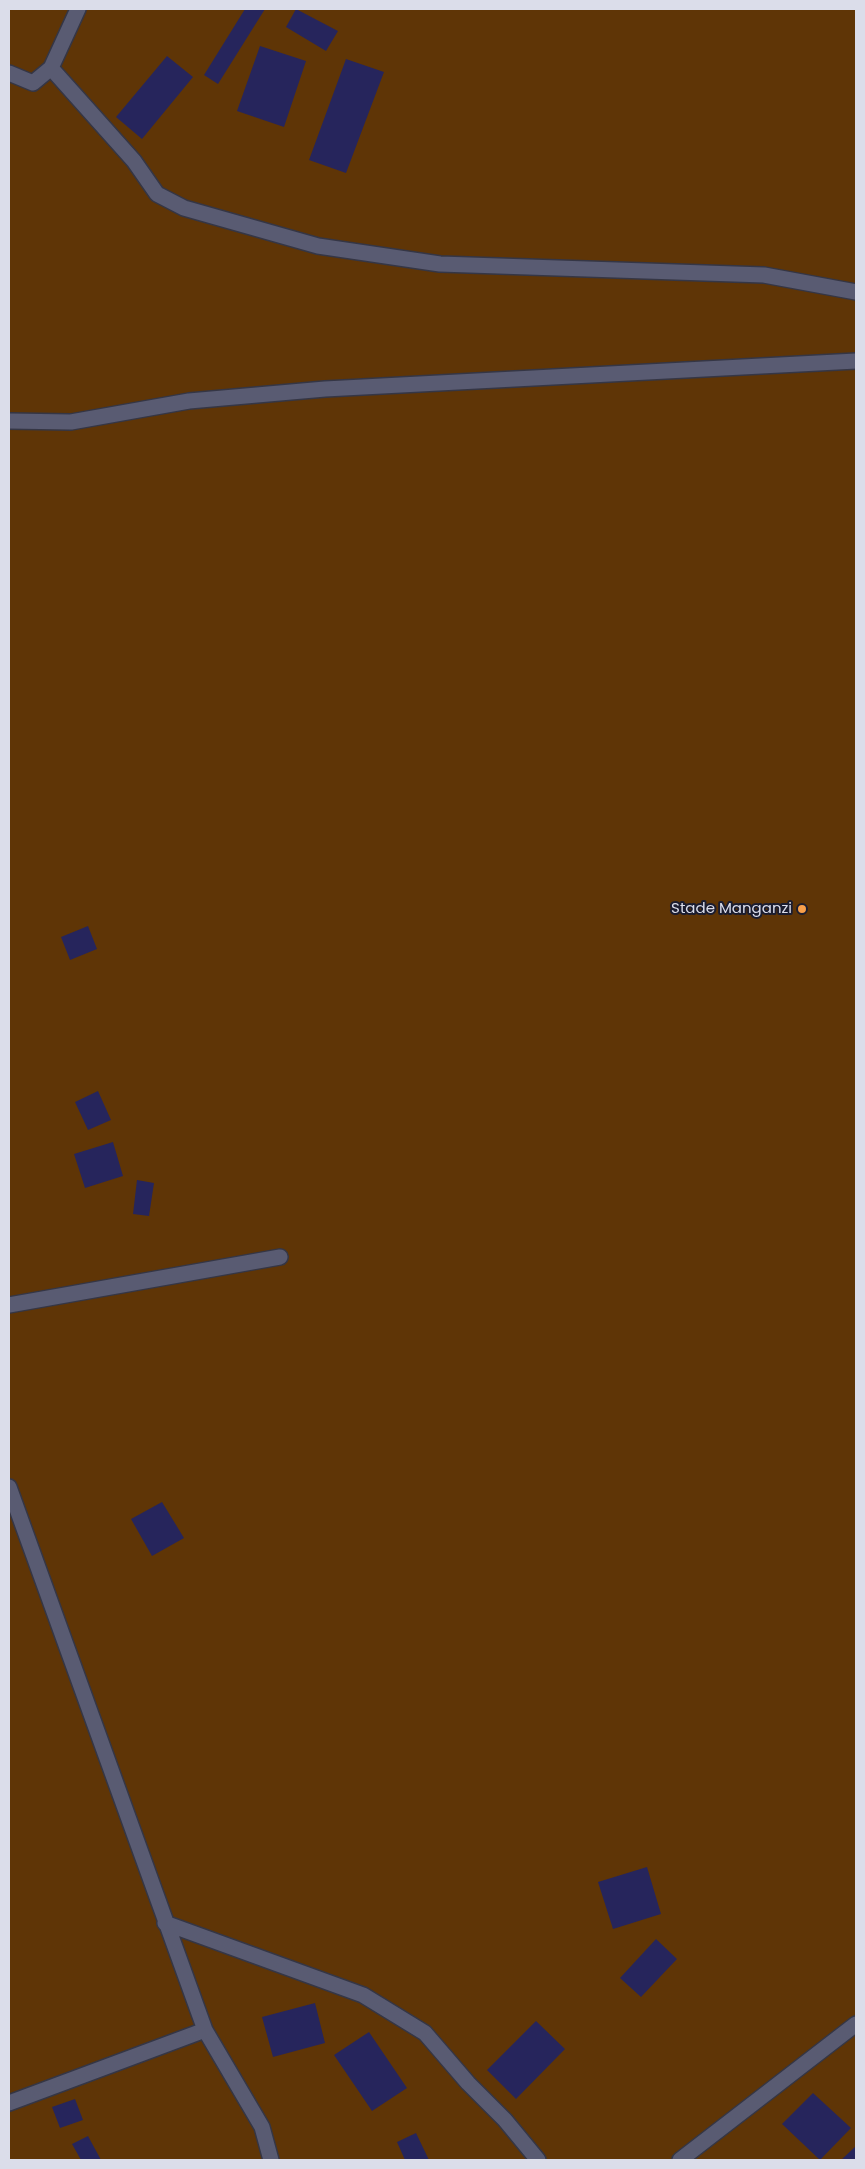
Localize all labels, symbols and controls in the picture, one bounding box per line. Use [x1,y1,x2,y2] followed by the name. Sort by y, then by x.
[671,900,792,918] place label: Stade Manganzi
[796,903,808,915] marker: Stade Manganzi

